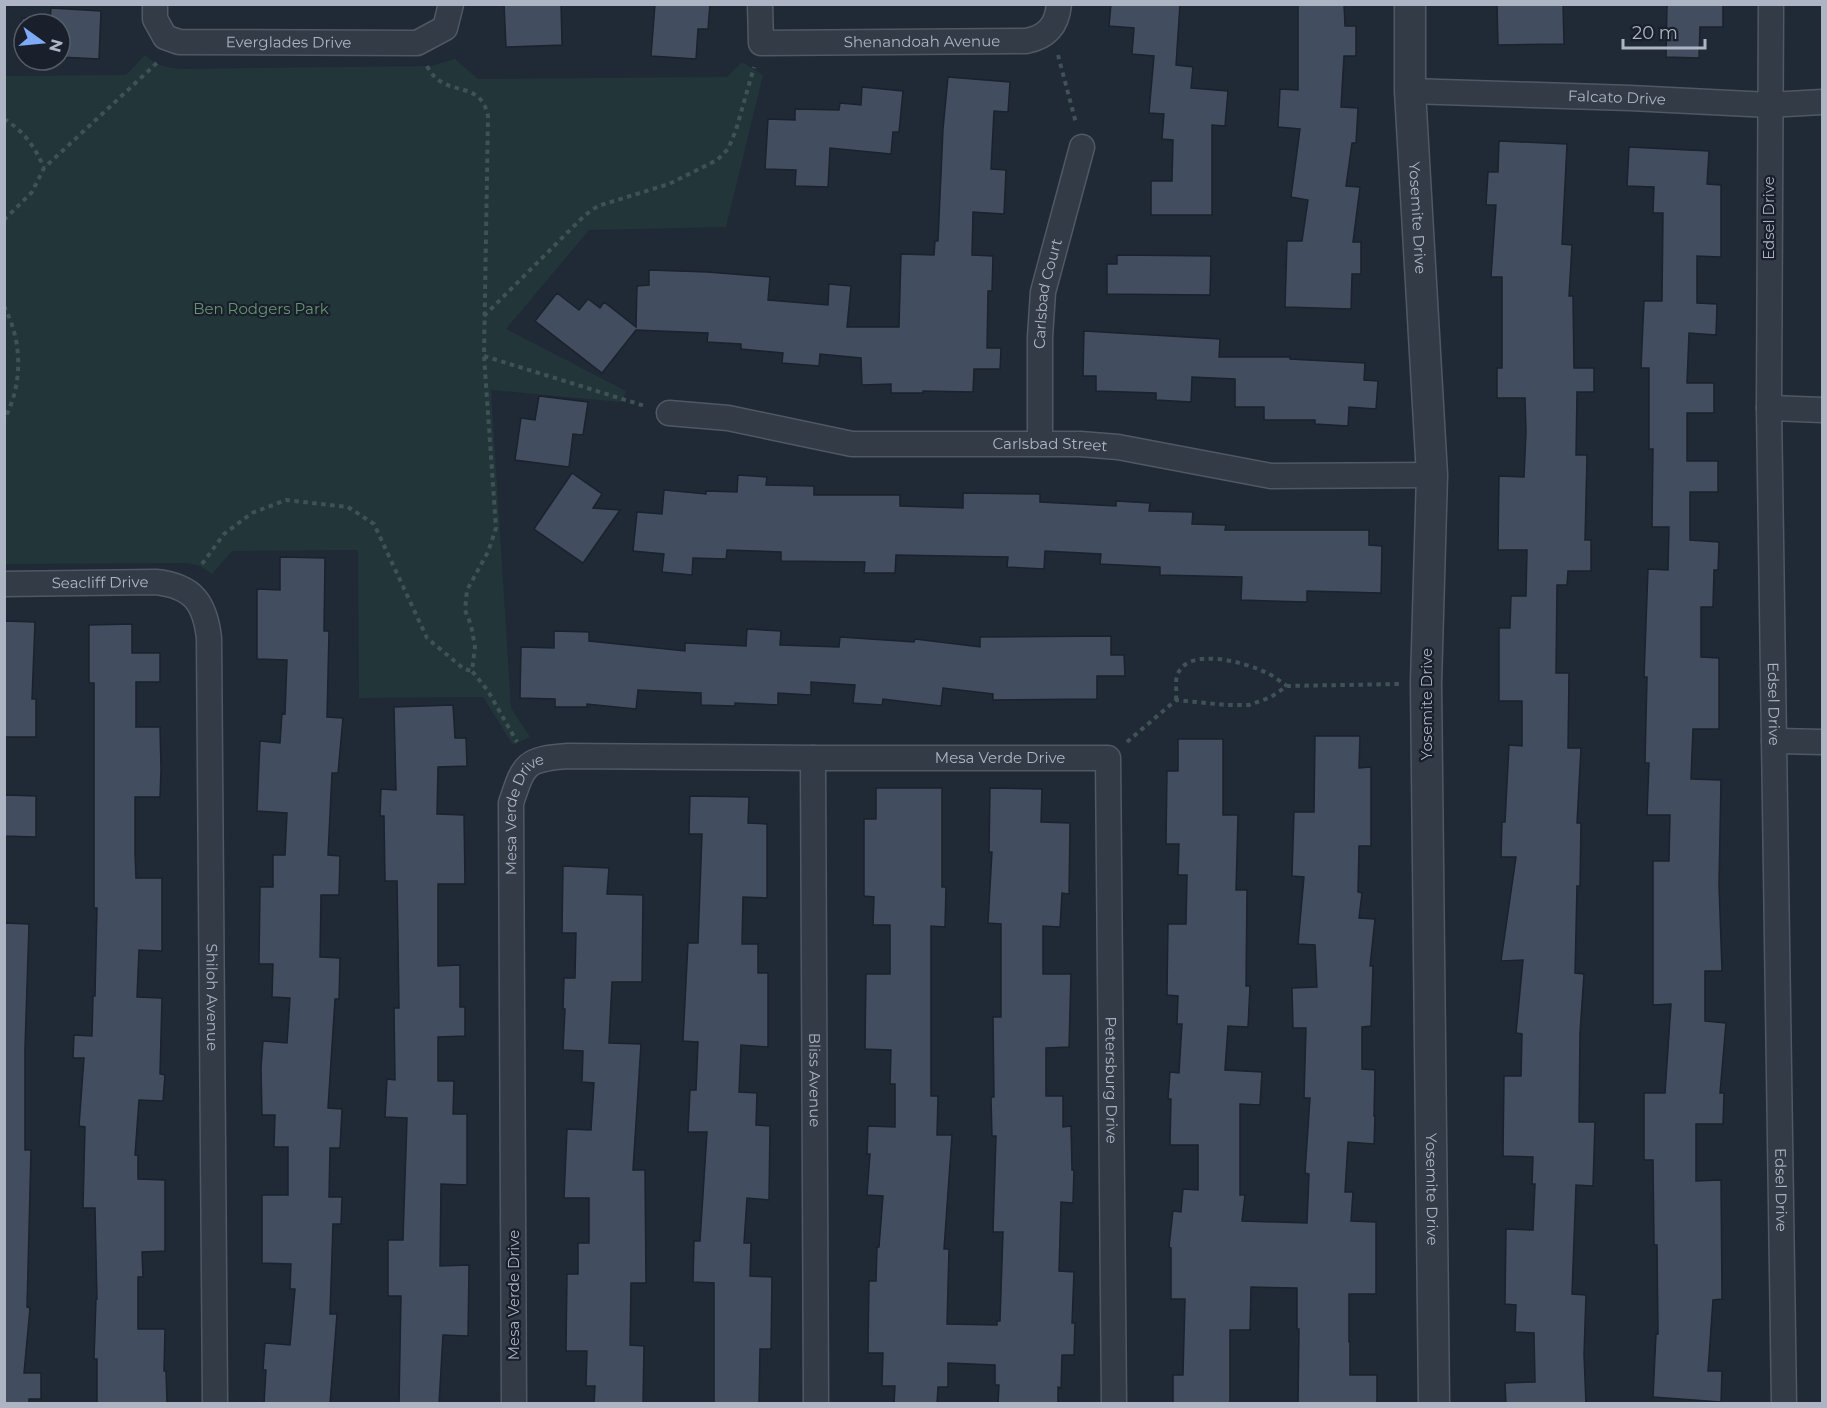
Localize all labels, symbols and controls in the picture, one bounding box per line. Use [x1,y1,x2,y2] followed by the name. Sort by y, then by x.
[12,12,72,72] north arrow
[1623,12,1706,50] scale bar
[1632,22,1678,44] text: 20 m
[844,31,1000,51] street label: Shenandoah Avenue
[226,32,351,52] street label: Everglades Drive
[45,37,67,54] text: N
[1568,86,1666,109] street label: Falcato Drive
[1405,161,1430,274] street label: Yosemite Drive
[1759,176,1778,260] street label: Edsel Drive
[1030,236,1066,349] street label: Carlsbad Court
[193,299,329,318] park label: Ben Rodgers Park
[993,434,1108,455] street label: Carlsbad Street
[51,572,149,592] street label: Seacliff Drive
[1417,648,1436,760] street label: Yosemite Drive
[1764,662,1784,746] street label: Edsel Drive
[935,748,1065,767] street label: Mesa Verde Drive
[500,749,546,875] street label: Mesa Verde Drive
[202,943,222,1051] street label: Shiloh Avenue
[1101,1016,1122,1144] street label: Petersburg Drive
[805,1033,825,1127] street label: Bliss Avenue
[1422,1133,1442,1246] street label: Yosemite Drive
[1771,1148,1791,1232] street label: Edsel Drive
[504,1230,523,1360] street label: Mesa Verde Drive

